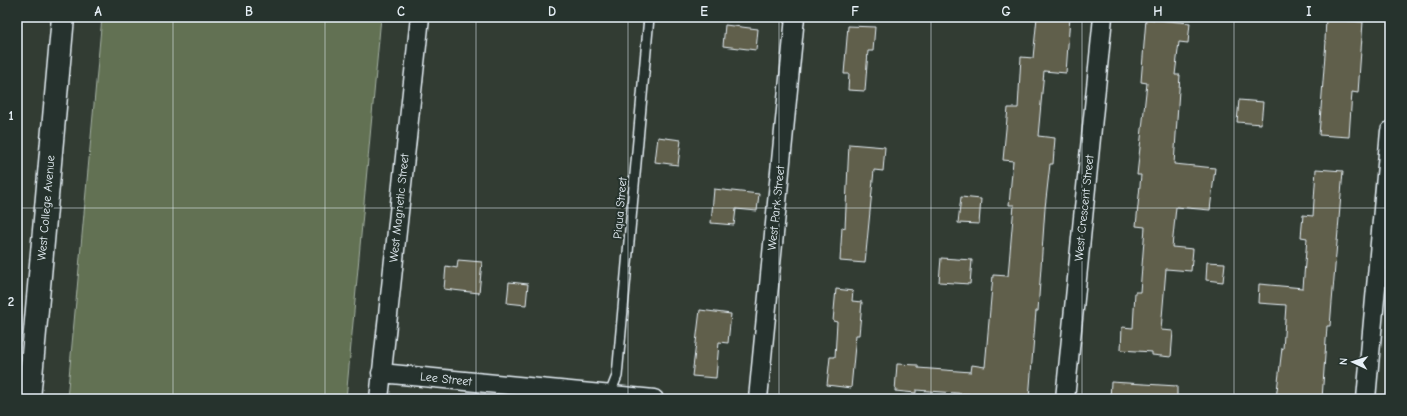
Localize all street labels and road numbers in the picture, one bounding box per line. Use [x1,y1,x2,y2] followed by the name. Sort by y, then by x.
[386,152,412,263] street label: West Magnetic Street
[1071,154,1097,262] street label: West Crescent Street
[34,155,58,261] street label: West College Avenue
[765,164,787,251] street label: West Park Street
[610,176,630,240] street label: Piqua Street
[419,369,473,389] street label: Lee Street

